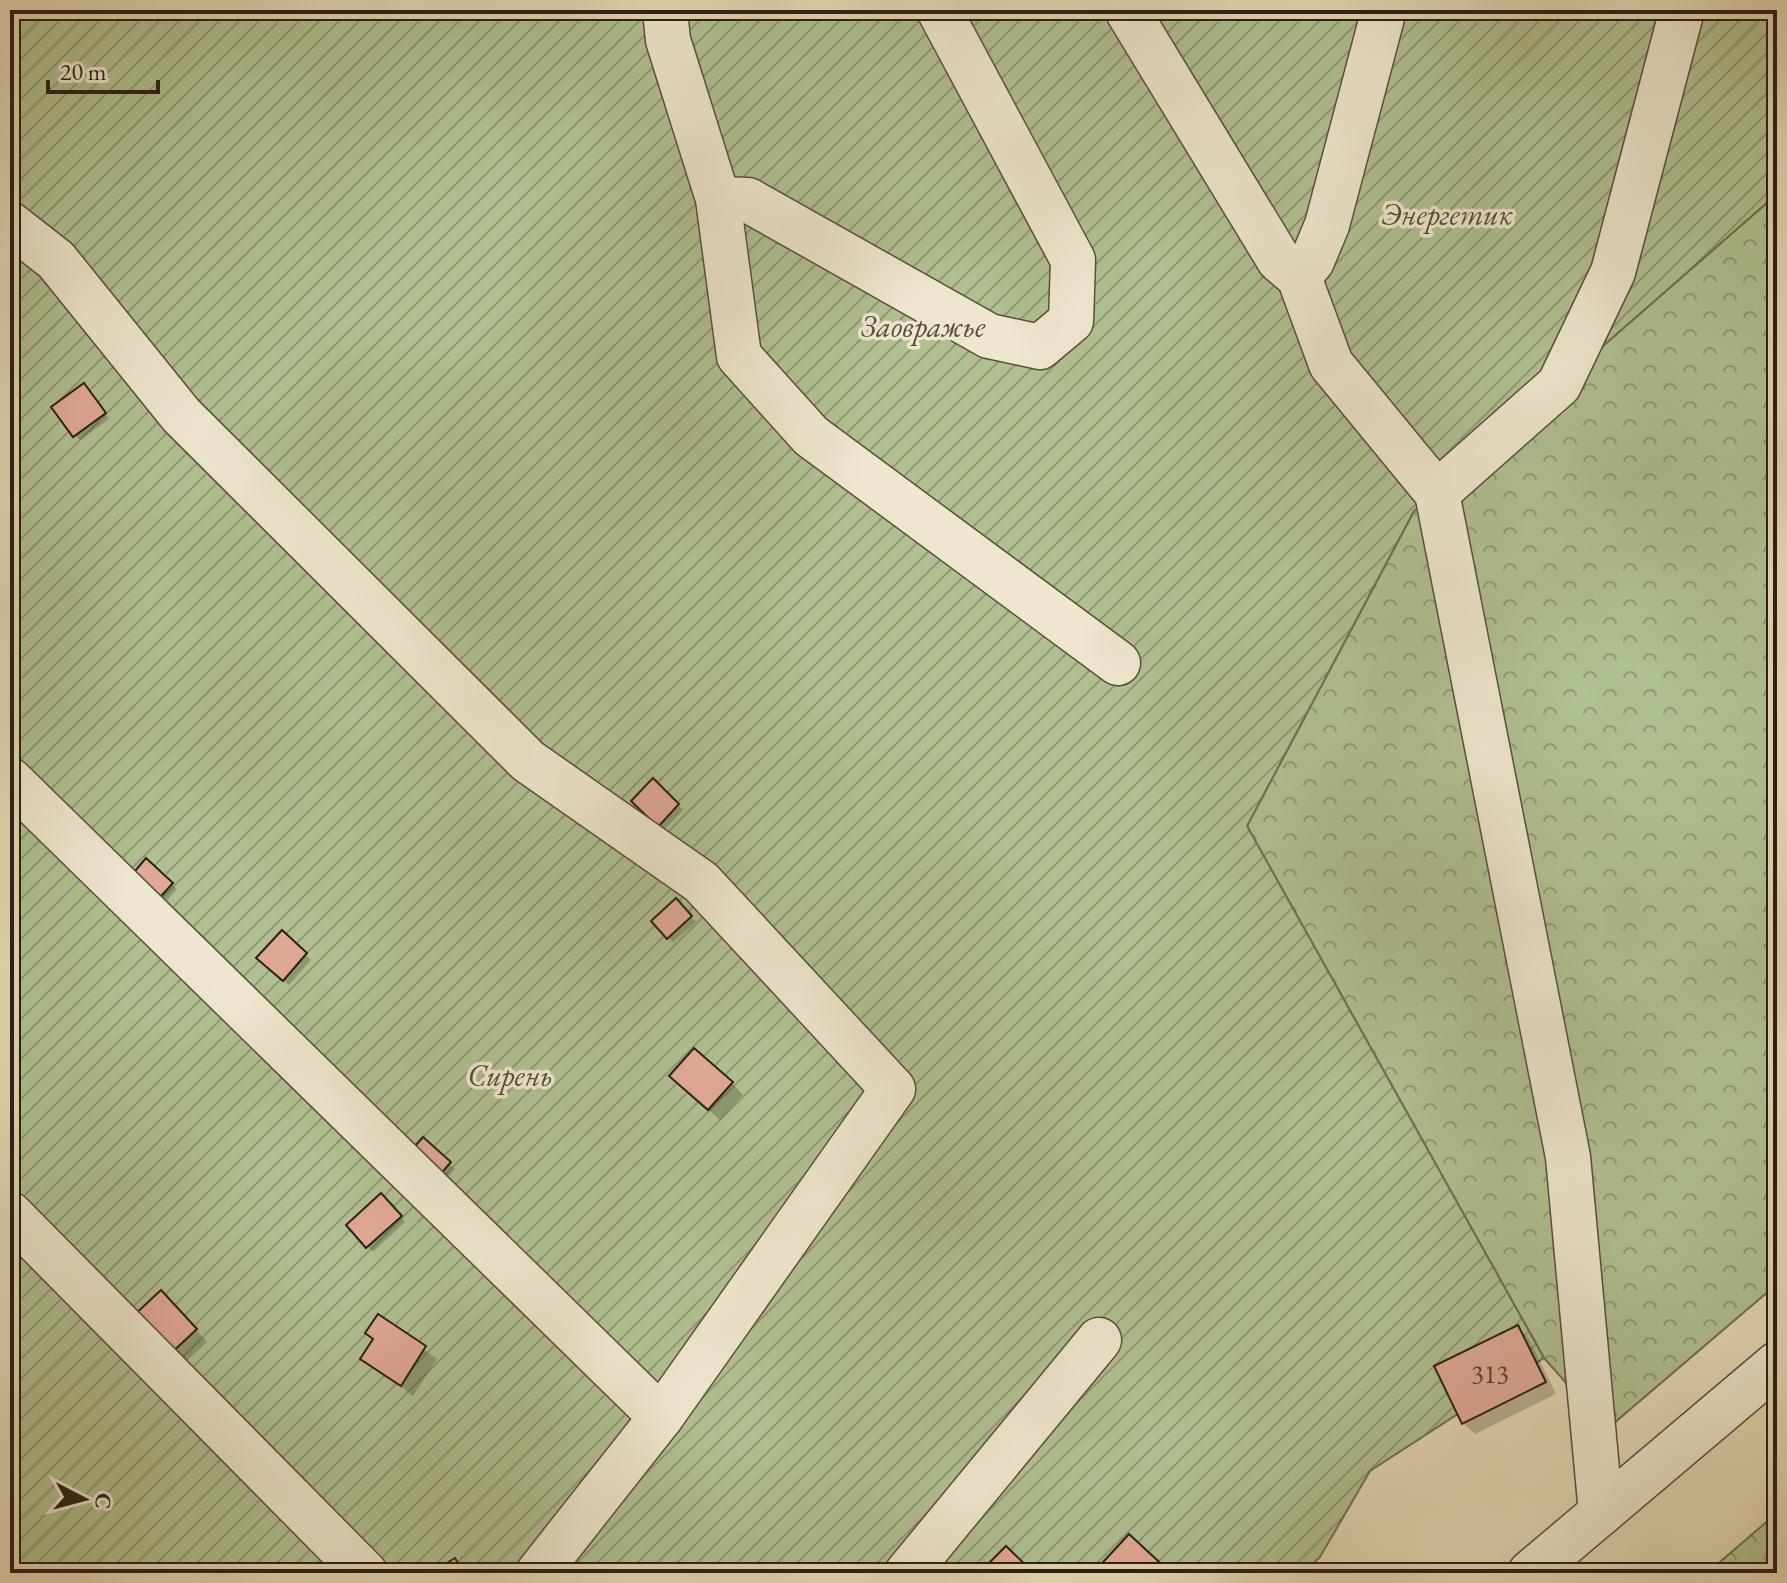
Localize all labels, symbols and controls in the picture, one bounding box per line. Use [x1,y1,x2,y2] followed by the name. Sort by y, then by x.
[48,44,158,94] scale bar
[60,56,107,87] text: 20 m
[1382,195,1513,234] park label: Энергетик
[861,307,986,346] park label: Заовражье
[467,1056,553,1095] park label: Сирень
[1471,1357,1509,1391] house number: 313
[44,1459,124,1539] north arrow
[88,1492,119,1510] text: С

